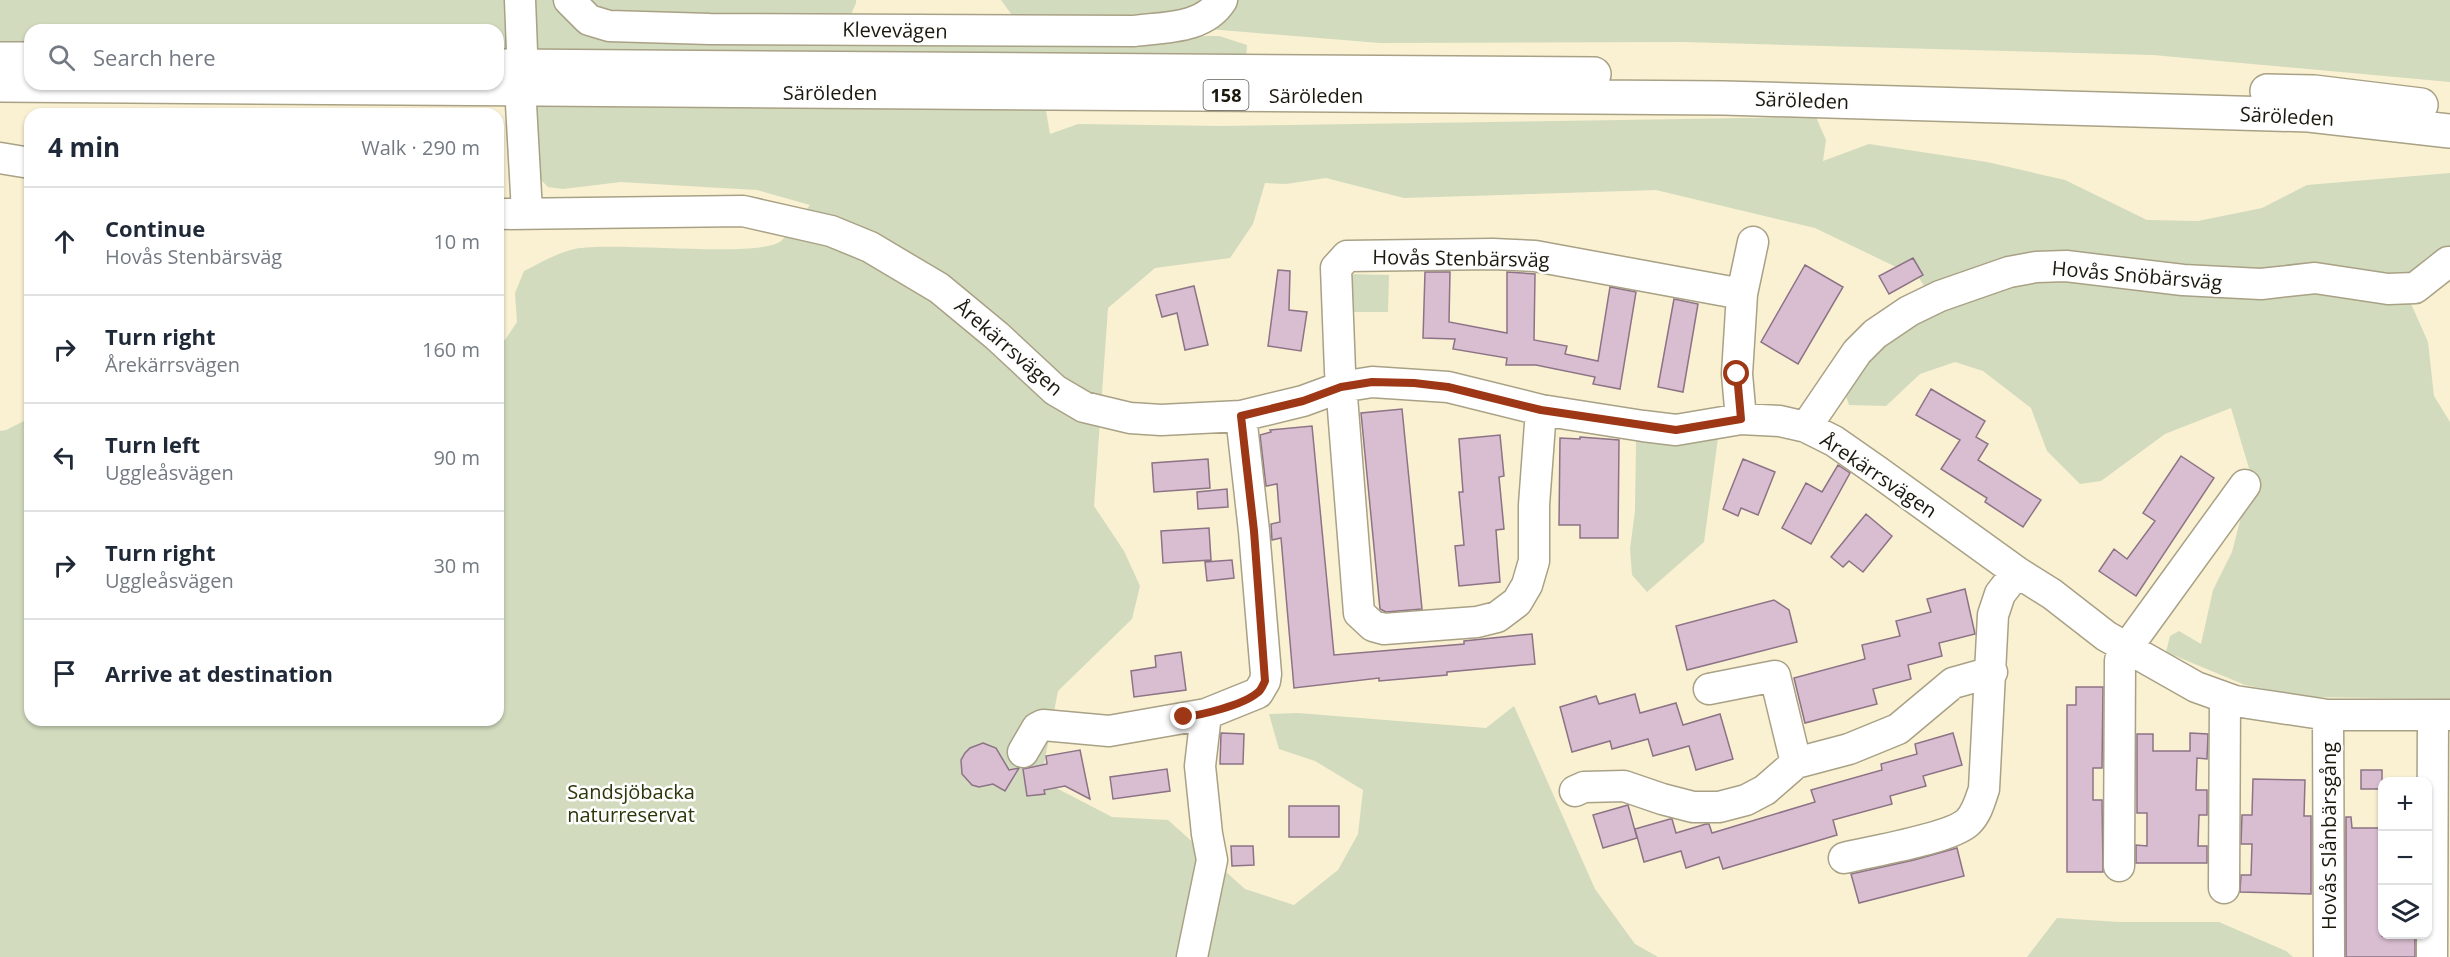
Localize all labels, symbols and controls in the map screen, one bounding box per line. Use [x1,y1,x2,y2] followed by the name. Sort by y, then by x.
[842,16,948,44] street label: Klevevägen
[24,24,504,90] search box
[45,41,78,74] icon: search
[93,42,216,72] text: Search here
[783,79,877,106] street label: Säröleden
[1204,80,1248,110] road number: 158
[1269,82,1363,109] street label: Säröleden
[1754,85,1850,115] street label: Säröleden
[2239,100,2335,132] street label: Säröleden
[48,129,120,165] text: 4 min
[361,134,480,161] text: Walk · 290 m
[105,213,205,243] text: Continue
[48,225,81,258] icon: ahead
[433,228,480,255] text: 10 m
[105,243,282,270] text: Hovås Stenbärsväg
[1372,243,1550,273] street label: Hovås Stenbärsväg
[2051,254,2223,296] street label: Hovås Snöbärsväg
[949,293,1069,401] street label: Årekärrsvägen
[105,321,216,351] text: Turn right
[48,333,81,366] icon: right
[422,336,480,363] text: 160 m
[105,351,240,378] text: Årekärrsvägen
[1723,360,1749,386] route start
[1815,426,1943,524] street label: Årekärrsvägen
[105,429,200,459] text: Turn left
[48,441,81,474] icon: left
[433,444,480,471] text: 90 m
[105,459,234,486] text: Uggleåsvägen
[105,537,216,567] text: Turn right
[48,549,81,582] icon: right
[433,552,480,579] text: 30 m
[105,567,234,594] text: Uggleåsvägen
[48,657,81,690] icon: arrive
[105,658,333,688] text: Arrive at destination
[1170,703,1196,729] route end
[2315,742,2342,930] street label: Hovås Slånbärsgång
[2378,777,2432,939] map controls
[2378,777,2432,831] button: +
[567,778,695,828] park label: Sandsjöbacka naturreservat
[2378,831,2432,885] button: −
[2378,885,2432,939] button: layers

